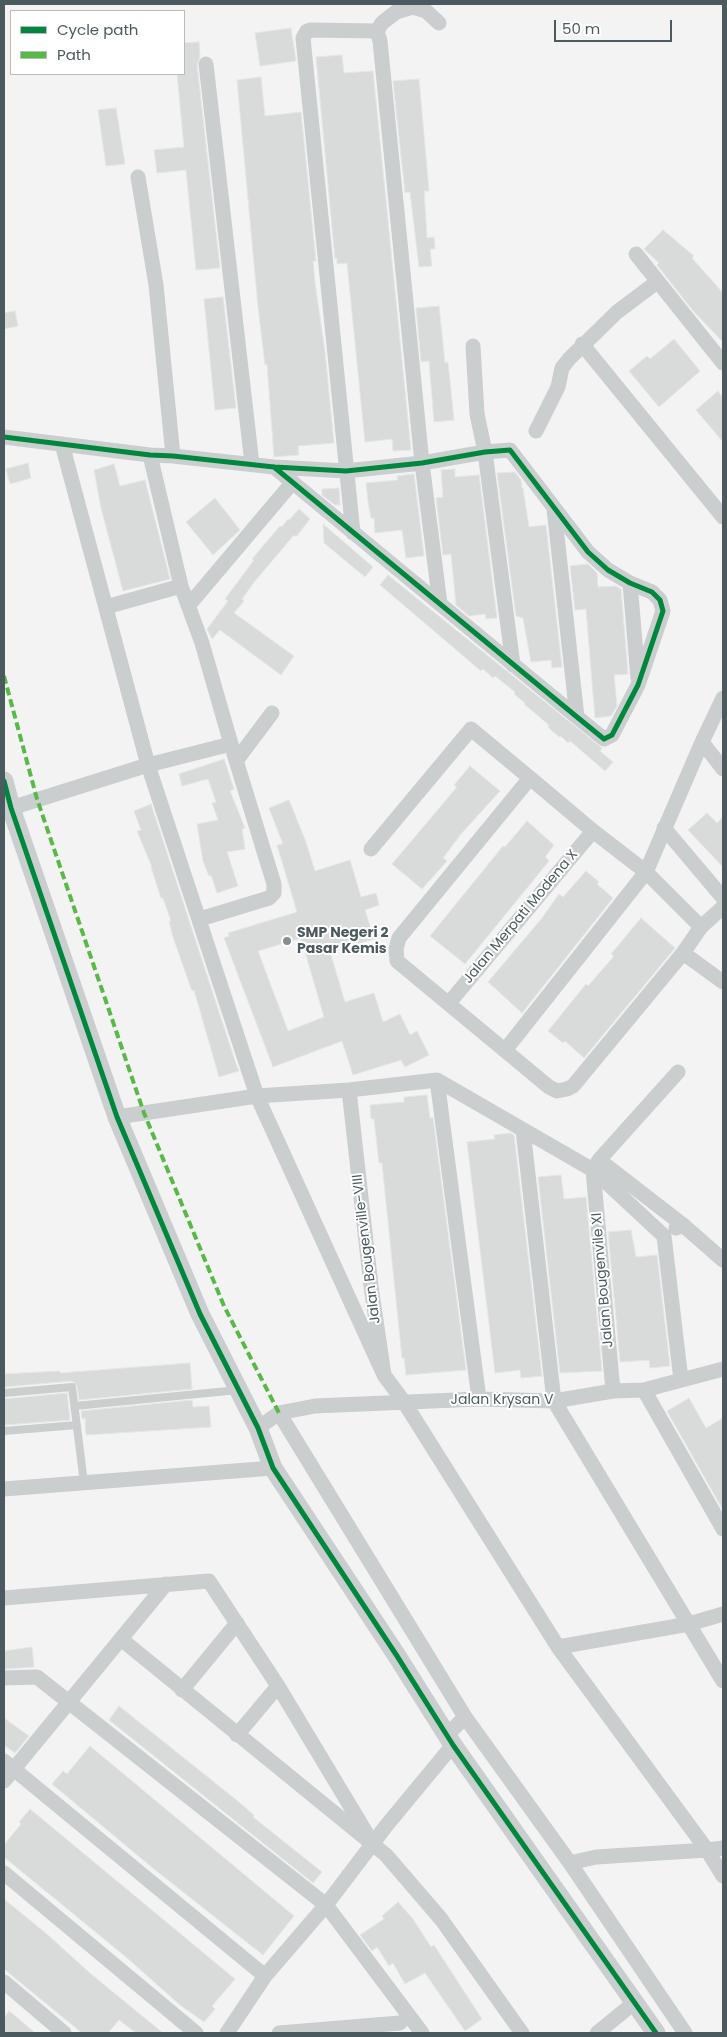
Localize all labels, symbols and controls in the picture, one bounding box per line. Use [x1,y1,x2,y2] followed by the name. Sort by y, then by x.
[10,10,185,75] legend
[557,10,674,42] scale bar
[562,18,600,39] text: 50 m
[57,19,138,40] text: Cycle path
[57,44,91,65] text: Path
[460,847,582,987] street label: Jalan Merpati Modena X
[297,925,389,958] place label: SMP Negeri 2 Pasar Kemis
[281,935,293,947] marker: SMP Negeri 2 Pasar Kemis
[349,1173,385,1325] street label: Jalan Bougenville-VIII
[589,1212,617,1348] street label: Jalan Bougenvile XI
[451,1392,553,1408] street label: Jalan Krysan V

